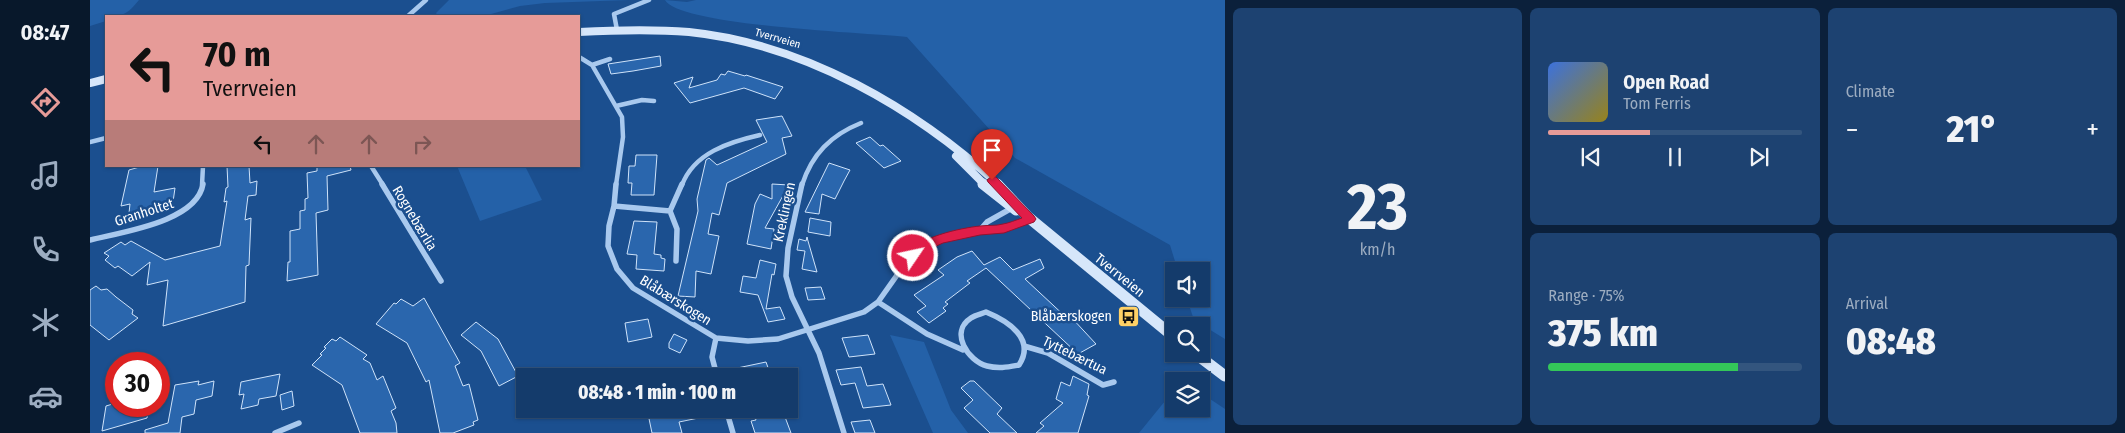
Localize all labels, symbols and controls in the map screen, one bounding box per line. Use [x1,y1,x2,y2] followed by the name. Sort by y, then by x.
[21,19,69,46] text: 08:47
[754,26,802,51] street label: Tverrveien
[203,33,271,75] text: 70 m
[120,35,185,100] icon: left
[1623,71,1709,94] text: Open Road
[203,75,297,102] text: Tverrveien
[1846,82,1895,101] text: Climate
[28,85,63,120] icon: directions
[1623,94,1691,113] text: Tom Ferris
[1947,106,1998,152] text: 21°
[1846,113,1858,146] text: −
[2086,113,2099,146] text: +
[971,129,1013,180] pin
[249,130,277,158] icon: left
[302,130,330,158] icon: ahead
[355,130,383,158] icon: ahead
[408,130,436,158] icon: right
[978,136,1006,164] icon: arrive
[1577,143,1605,171] icon: previous
[1661,143,1689,171] icon: pause
[1745,143,1773,171] icon: next
[28,158,63,193] icon: music
[1347,168,1408,246] text: 23
[770,181,799,244] street label: Kreklingen
[389,183,441,254] street label: Rognebærlia
[113,195,176,230] street label: Granholtet
[886,229,938,281] position arrow
[28,232,63,267] icon: phone
[1360,240,1396,259] text: km/h
[1091,250,1148,301] street label: Tverrveien
[1165,262,1210,417] map controls
[1165,262,1210,307] button: sound
[637,272,715,329] street label: Blåbærskogen
[1548,286,1625,305] text: Range · 75%
[1846,294,1888,313] text: Arrival
[1116,304,1140,328] bus stop icon: Blåbærskogen
[28,305,63,340] icon: climate
[1031,308,1112,325] place label: Blåbærskogen
[1548,310,1658,356] text: 375 km
[1165,317,1210,362] button: search
[1846,318,1936,364] text: 08:48
[1040,333,1110,378] street label: Tyttebærtua
[105,352,170,417] speed limit sign: 30
[1165,372,1210,417] button: layers
[28,379,63,414] icon: car
[578,381,736,404] text: 08:48 · 1 min · 100 m

